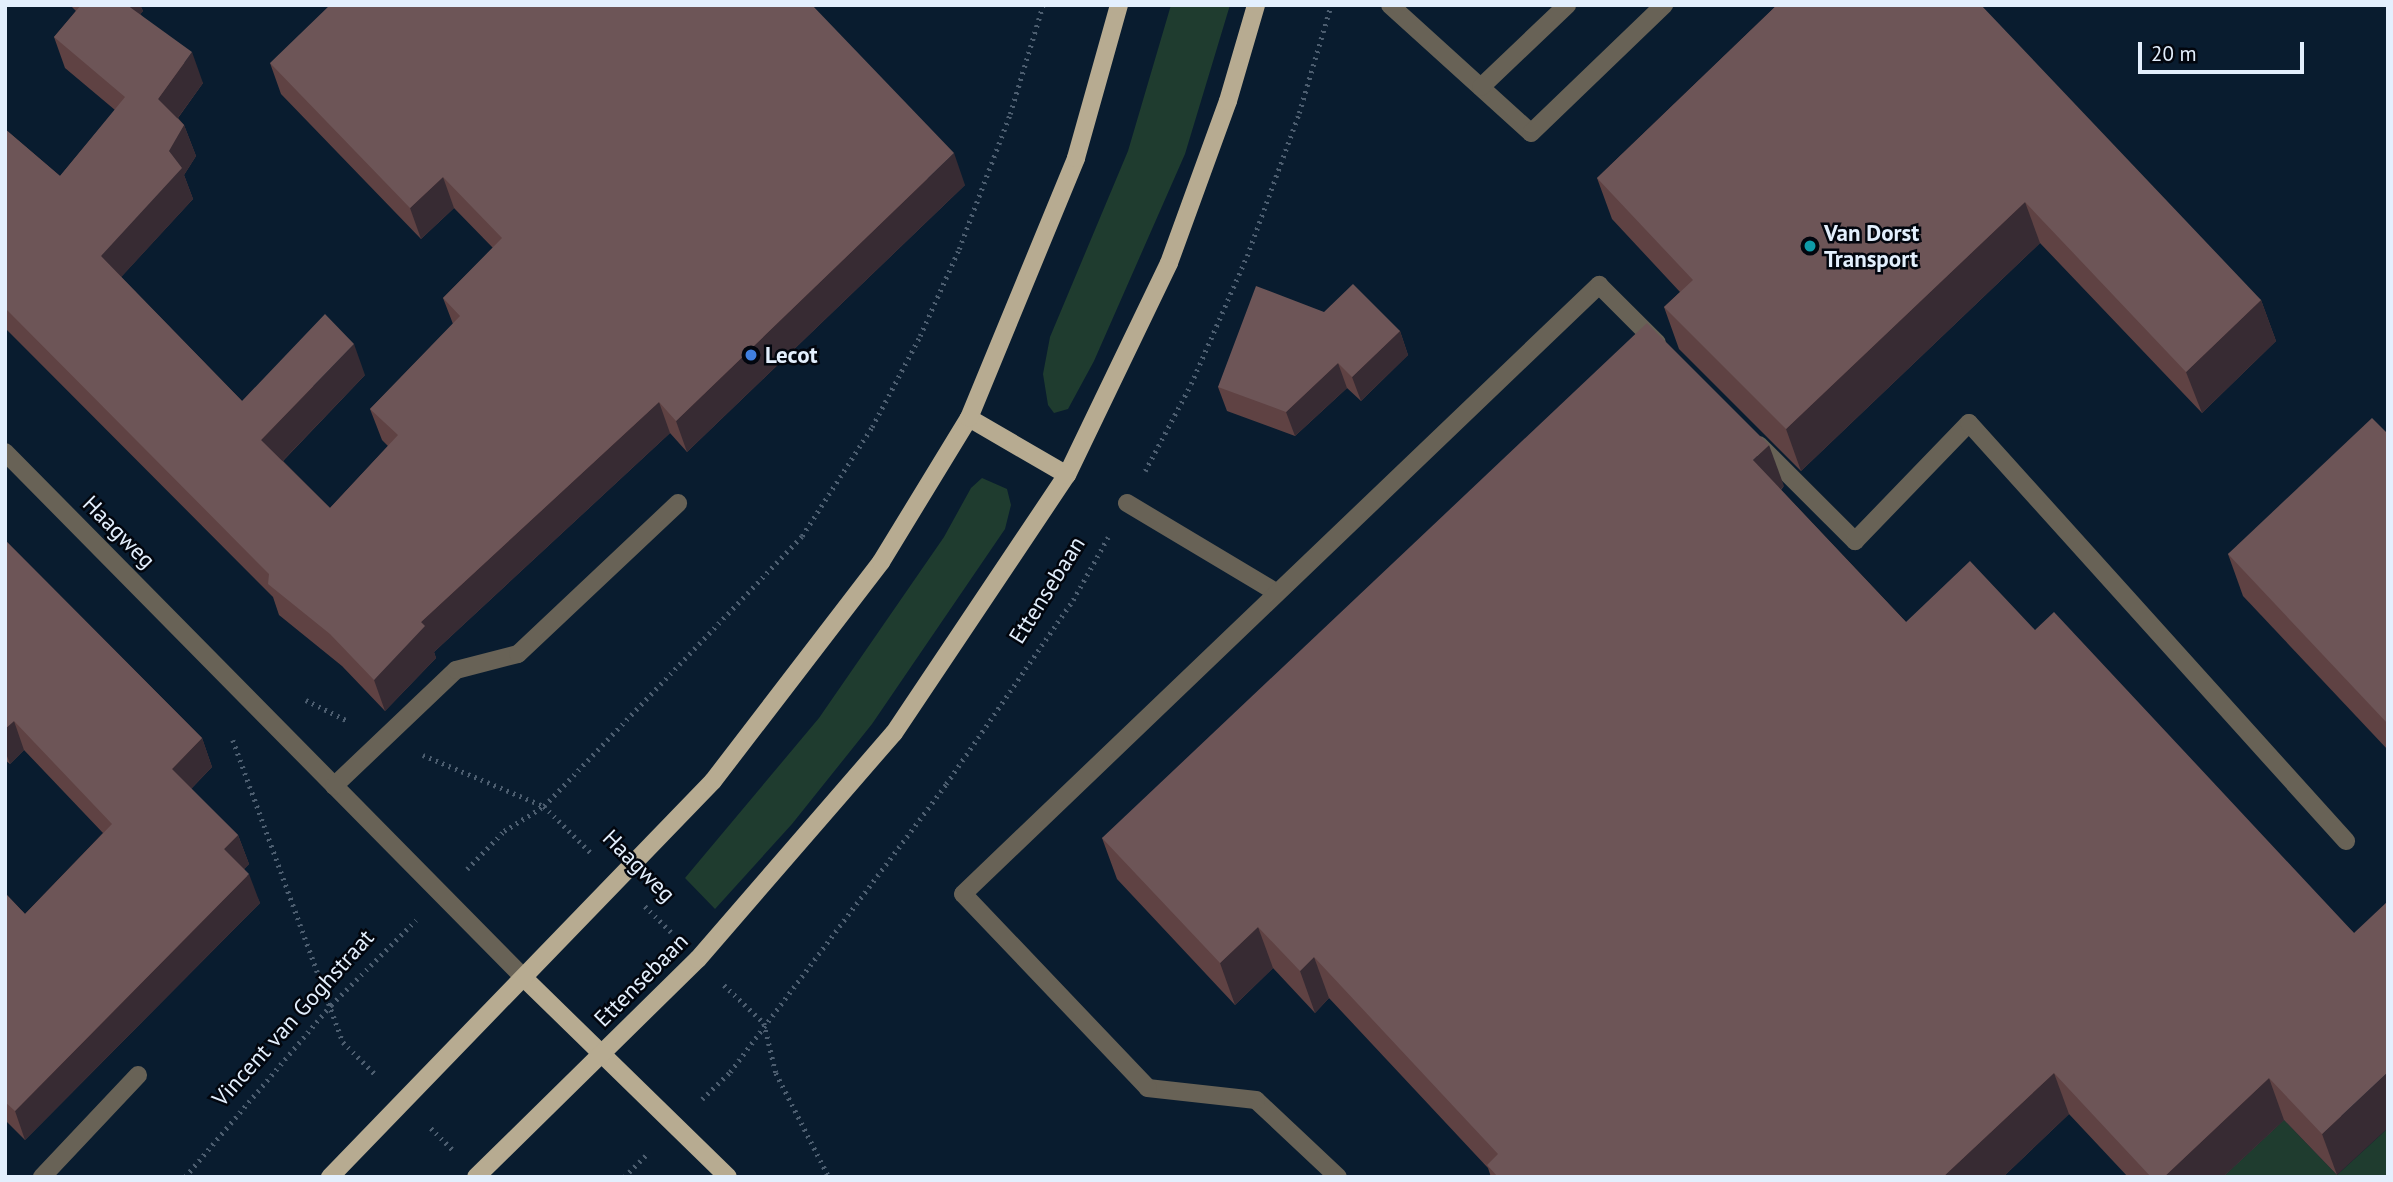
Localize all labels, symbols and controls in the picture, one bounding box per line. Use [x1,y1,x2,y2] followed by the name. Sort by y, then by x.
[2141,28,2307,72] scale bar
[2151,40,2197,67] text: 20 m
[1824,219,1919,273] place label: Van Dorst Transport
[1802,238,1818,254] marker: Van Dorst Transport
[765,341,818,369] place label: Lecot
[743,347,759,363] marker: Lecot
[77,490,161,574] street label: Haagweg
[1003,531,1091,649] street label: Ettensebaan
[597,824,681,908] street label: Haagweg
[206,924,380,1112] street label: Vincent van Goghstraat
[588,927,694,1033] street label: Ettensebaan

